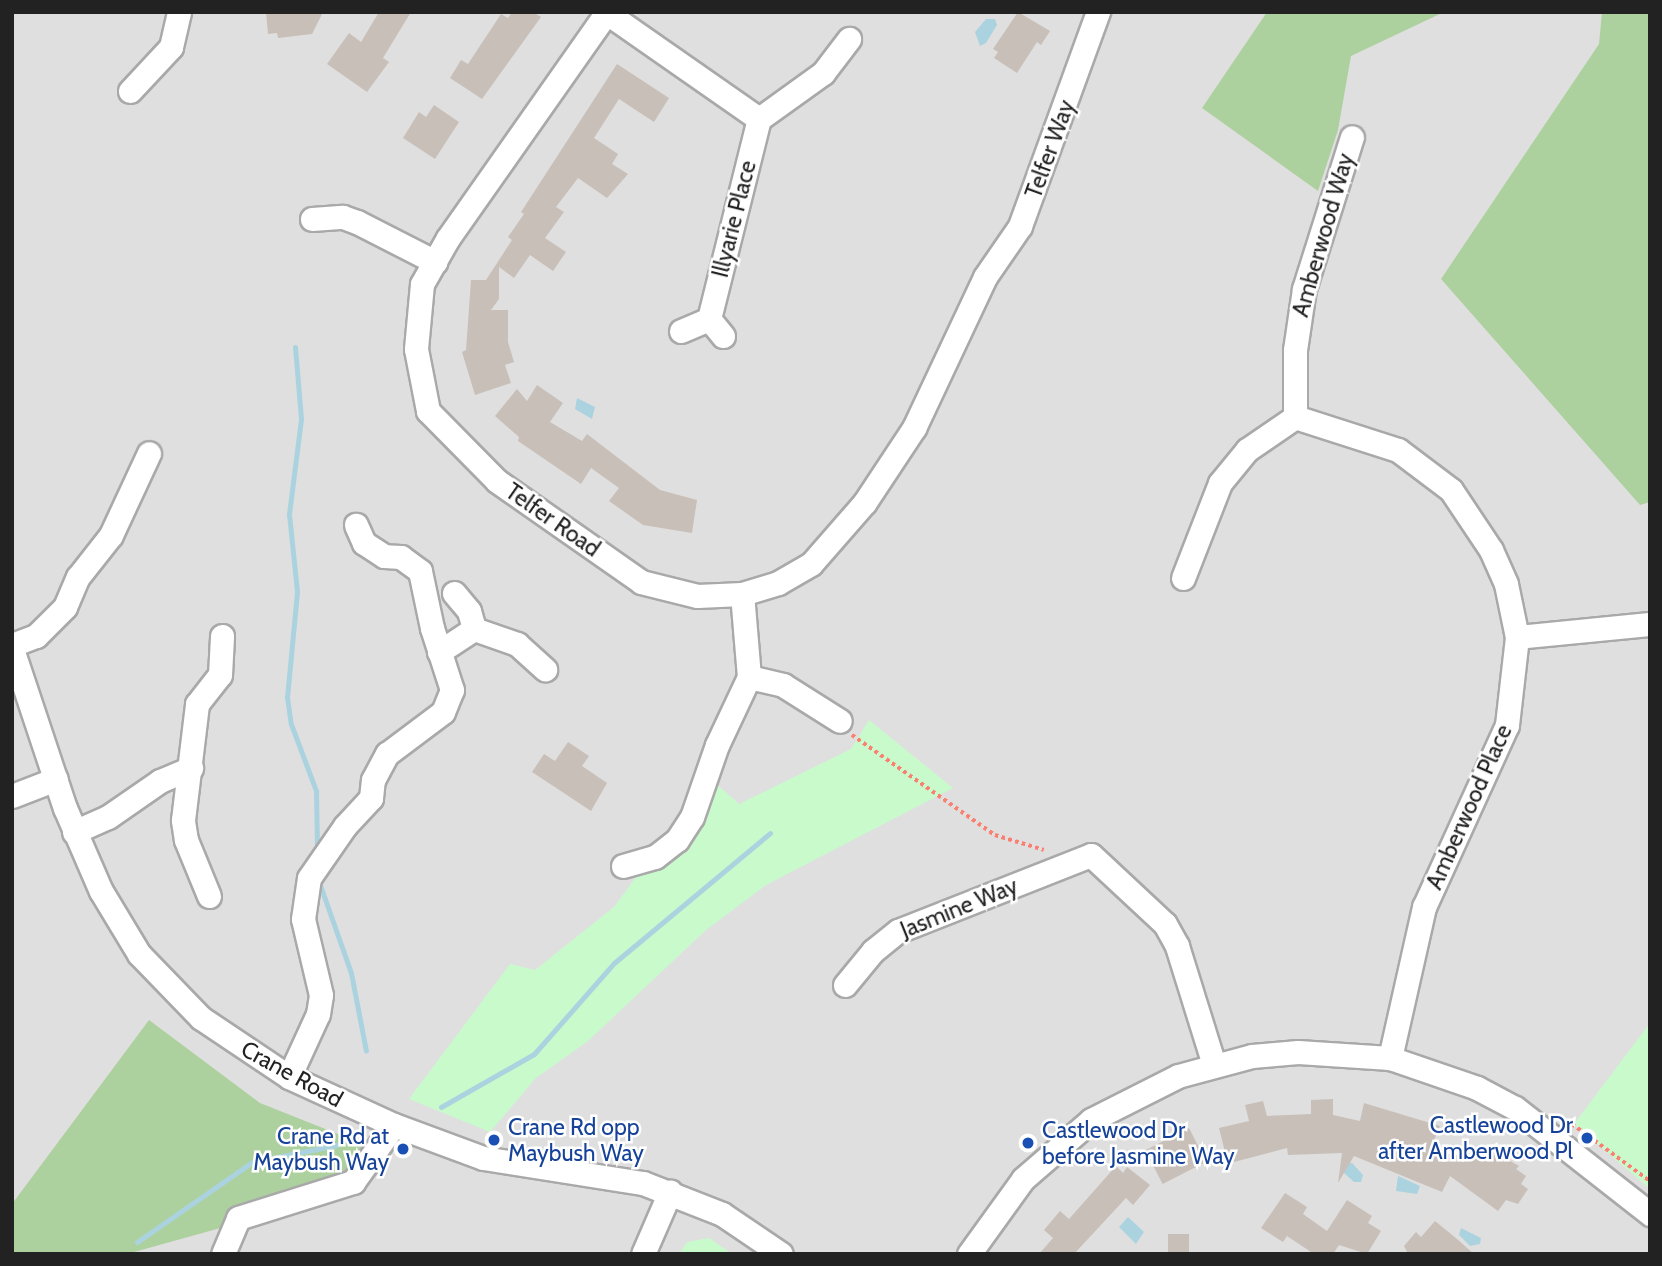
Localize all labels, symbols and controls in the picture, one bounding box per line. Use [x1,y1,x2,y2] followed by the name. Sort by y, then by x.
[1020,96,1080,202] street label: Telfer Way
[1286,150,1360,320] street label: Amberwood Way
[706,158,762,280] street label: Illyarie Place
[500,477,606,563] street label: Telfer Road
[1420,720,1518,894] street label: Amberwood Place
[896,872,1022,944] street label: Jasmine Way
[236,1035,348,1113] street label: Crane Road
[1378,1111,1573,1165] place label: Castlewood Dr after Amberwood Pl
[508,1113,644,1167] place label: Crane Rd opp Maybush Way
[1042,1116,1235,1170] place label: Castlewood Dr before Jasmine Way
[253,1122,389,1176] place label: Crane Rd at Maybush Way
[1579,1130,1595,1146] marker: Castlewood Dr after Amberwood Pl
[486,1132,502,1148] marker: Crane Rd opp Maybush Way
[1020,1135,1036,1151] marker: Castlewood Dr before Jasmine Way
[395,1141,411,1157] marker: Crane Rd at Maybush Way

